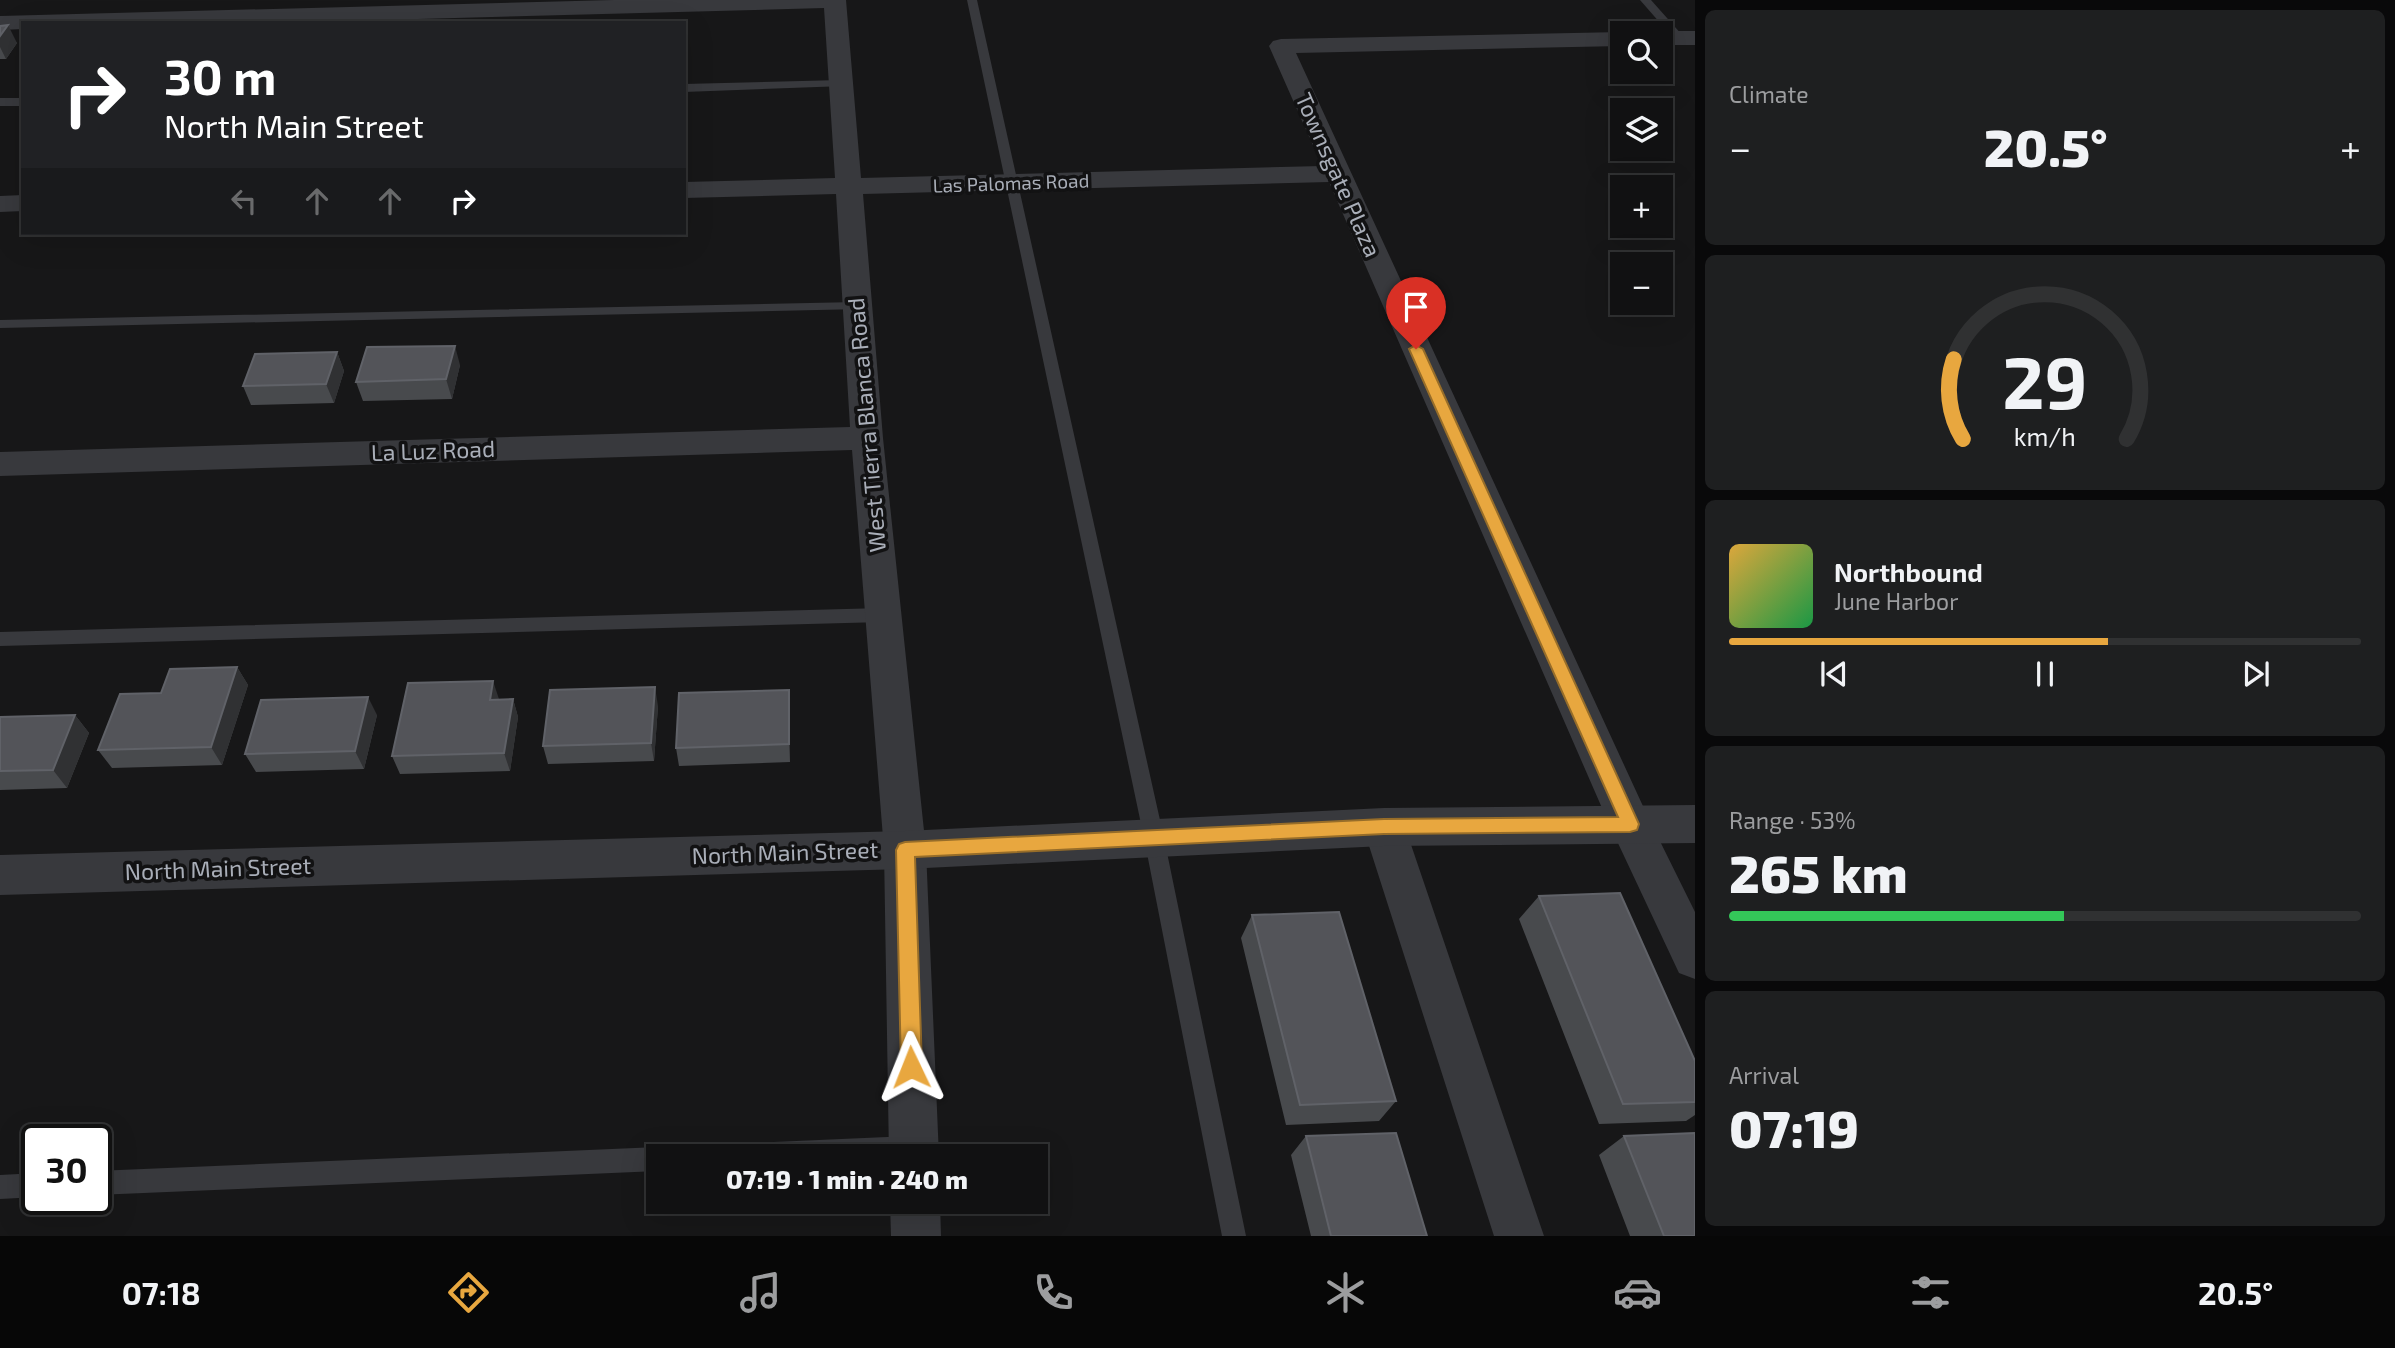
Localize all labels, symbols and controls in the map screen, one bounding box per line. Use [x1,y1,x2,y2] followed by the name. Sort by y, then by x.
[1610,21,1673,315] map controls
[1610,21,1673,84] button: search
[164,46,276,105] text: 30 m
[49,49,140,140] icon: right
[1729,80,1809,108] text: Climate
[1290,88,1388,261] street label: Townsgate Plaza
[1610,98,1673,161] button: layers
[164,106,424,144] text: North Main Street
[1984,115,2108,177] text: 20.5°
[1729,124,1751,170] text: −
[2340,124,2361,170] text: +
[932,168,1090,197] street label: Las Palomas Road
[1610,175,1673,238] button: +
[225,182,263,220] icon: left
[298,182,336,220] icon: ahead
[371,182,409,220] icon: ahead
[444,182,482,220] icon: right
[1610,252,1673,315] button: −
[1386,277,1446,349] pin
[1397,288,1435,326] icon: arrive
[841,297,891,554] street label: West Tierra Blanca Road
[2002,336,2088,424] text: 29
[2014,421,2076,451] text: km/h
[370,434,496,466] street label: La Luz Road
[1834,556,1983,587] text: Northbound
[1834,587,1958,615] text: June Harbor
[1815,655,1853,693] icon: previous
[2026,655,2064,693] icon: pause
[2237,655,2275,693] icon: next
[1729,806,1856,834] text: Range · 53%
[691,835,879,869] street label: North Main Street
[1729,841,1908,903] text: 265 km
[124,851,312,885] street label: North Main Street
[874,1030,948,1104] position arrow
[1729,1061,1799,1089] text: Arrival
[1729,1096,1859,1158] text: 07:19
[21,1124,112,1215] speed limit sign: 30
[726,1163,968,1194] text: 07:19 · 1 min · 240 m
[444,1268,493,1317] icon: directions
[736,1268,785,1317] icon: music
[1029,1268,1078,1317] icon: phone
[1321,1268,1370,1317] icon: climate
[1613,1268,1662,1317] icon: car
[1906,1268,1955,1317] icon: filters
[122,1273,201,1311] text: 07:18
[2198,1273,2273,1311] text: 20.5°

